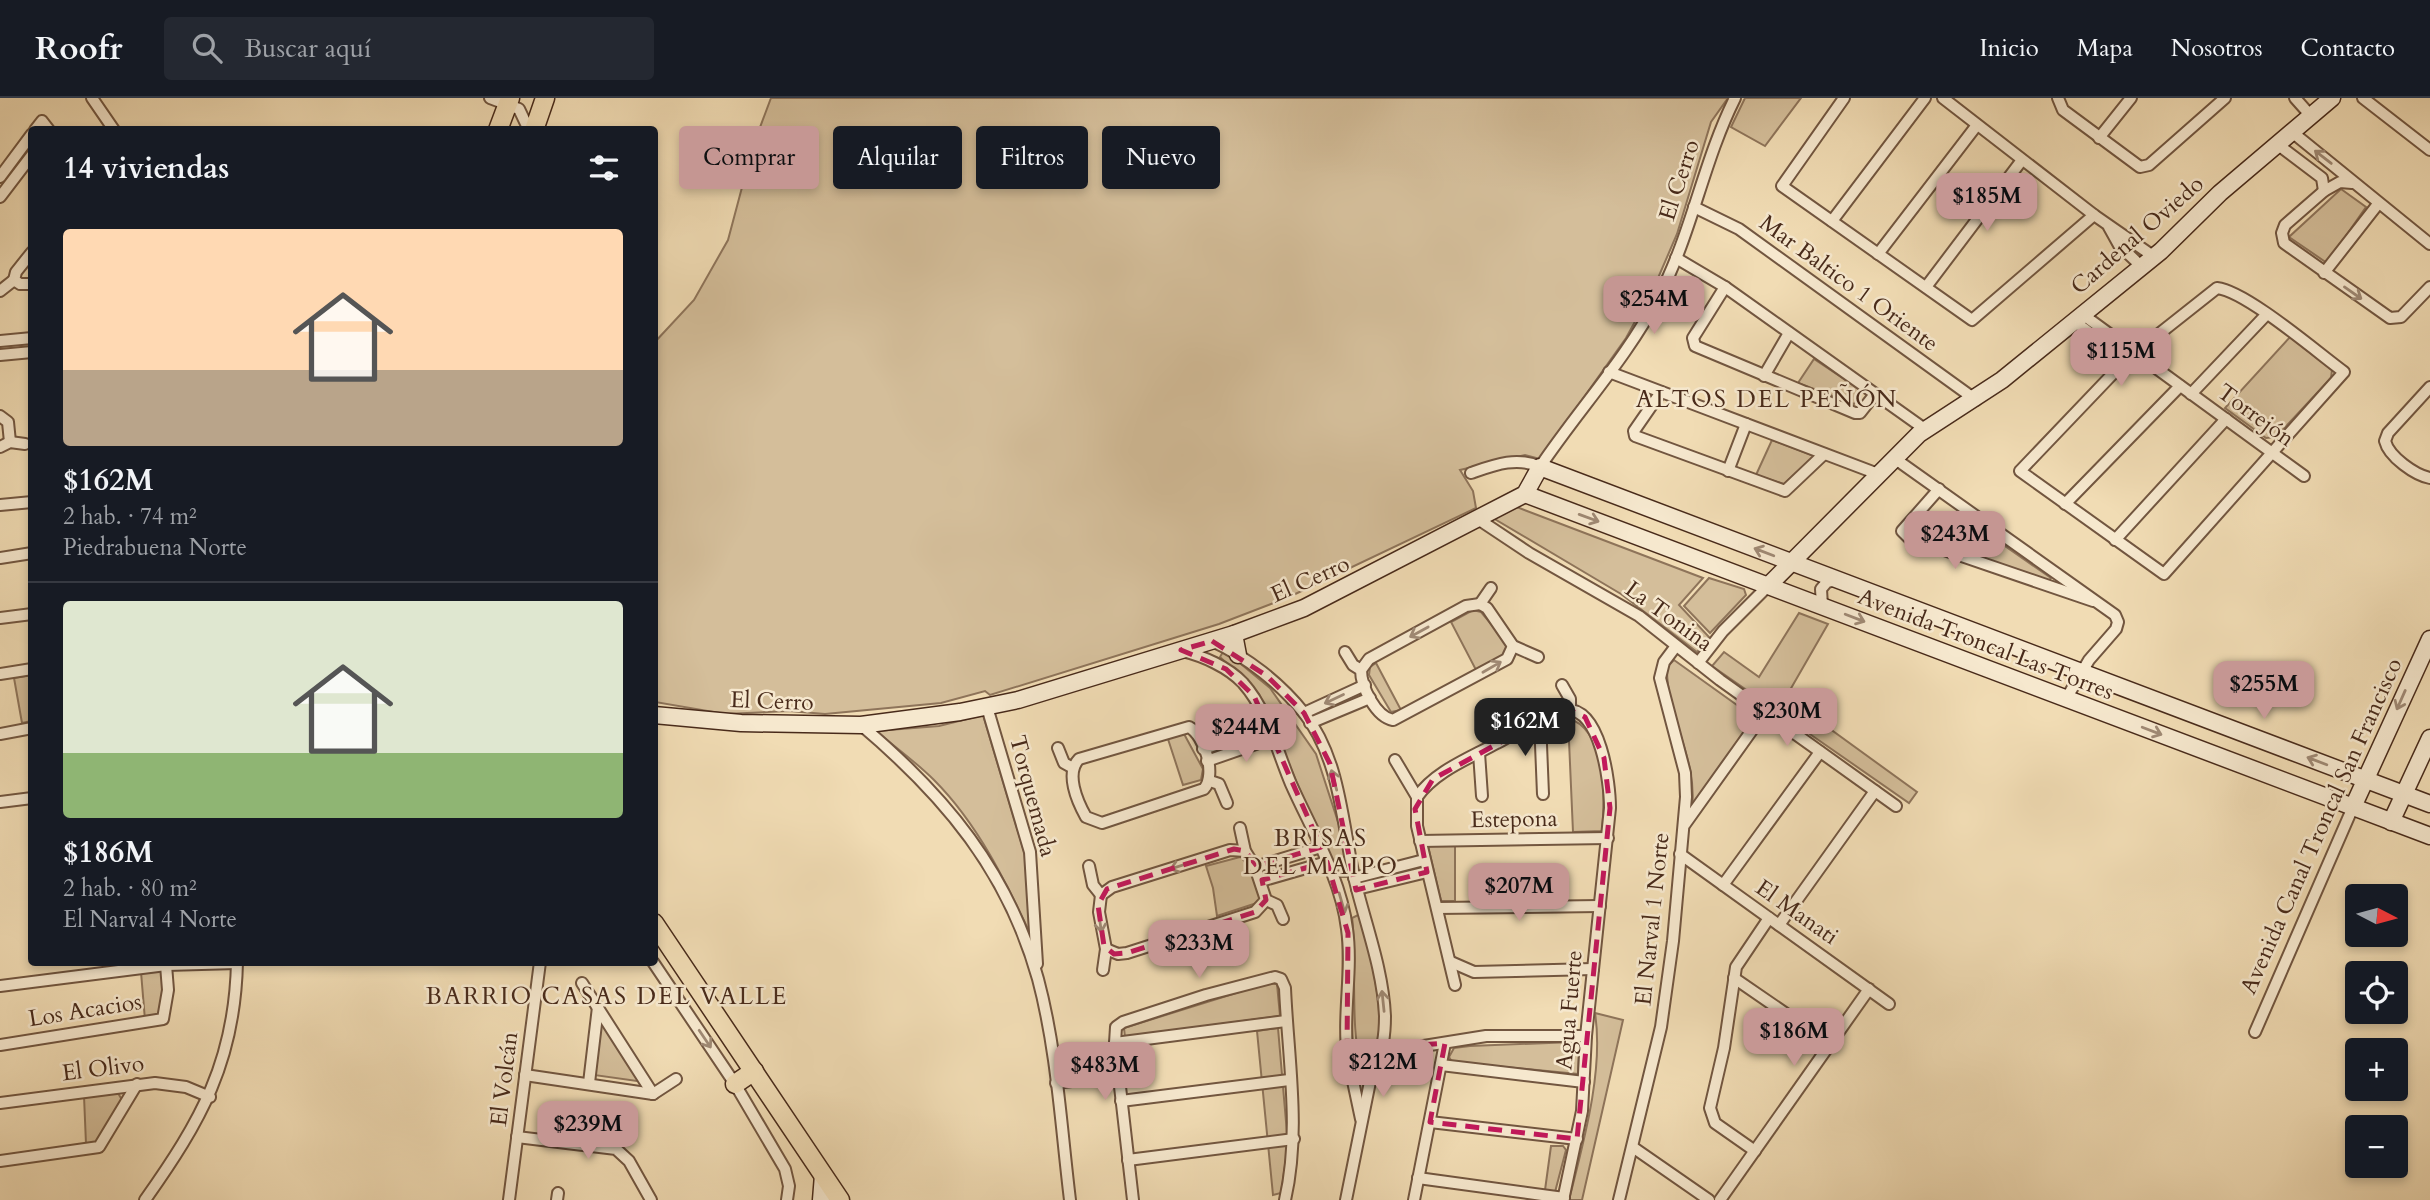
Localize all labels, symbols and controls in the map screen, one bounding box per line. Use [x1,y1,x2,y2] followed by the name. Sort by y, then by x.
[164,17,654,80] search box
[35,26,122,71] text: Roofr
[188,29,226,67] icon: search
[244,31,371,66] text: Buscar aquí
[1979,32,2039,65] text: Inicio
[2077,32,2133,65] text: Mapa
[2171,32,2263,65] text: Nosotros
[2301,32,2395,65] text: Contacto
[679,126,819,189] chip: Comprar
[833,126,962,189] chip: Alquilar
[976,126,1088,189] chip: Filtros
[1102,126,1220,189] chip: Nuevo
[1651,136,1707,224] street label: El Cerro
[63,148,229,189] text: 14 viviendas
[585,149,623,187] icon: filters
[2314,149,2333,164] one-way arrow
[2064,169,2210,301] street label: Cardenal Oviedo
[1938,174,2036,233] pin: $185M
[1952,180,2022,211] text: $185M
[1753,207,1945,359] street label: Mar Baltico 1 Oriente
[280,274,406,400] icon: home
[1605,276,1703,336] pin: $254M
[1619,283,1689,314] text: $254M
[2343,286,2362,300] one-way arrow
[2072,328,2170,388] pin: $115M
[2086,335,2156,366] text: $115M
[2211,376,2301,454] street label: Torrejón
[1636,383,1898,416] district label: ALTOS DEL PEÑÓN
[63,460,154,501] text: $162M
[63,501,197,532] text: 2 hab. · 74 m²
[1906,512,2004,571] pin: $243M
[1578,513,1600,525] one-way arrow
[1920,518,1990,549] text: $243M
[63,532,247,563] text: Piedrabuena Norte
[1754,545,1776,558] one-way arrow
[1266,548,1354,610] street label: El Cerro
[1619,574,1719,659] street label: La Tonina
[1854,581,2118,707] street label: Avenida Troncal Las Torres
[1844,613,1866,625] one-way arrow
[1409,626,1430,639] one-way arrow
[280,646,406,772] icon: home
[2233,653,2409,999] street label: Avenida Canal Troncal San Francisco
[1482,660,1502,674] one-way arrow
[2215,662,2313,721] pin: $255M
[2229,668,2299,699] text: $255M
[730,684,814,718] street label: El Cerro
[1738,688,1836,748] pin: $230M
[2394,689,2407,710] one-way arrow
[1324,693,1345,706] one-way arrow
[1752,695,1822,726] text: $230M
[1476,698,1574,758] pin: $162M
[1197,704,1295,764] pin: $244M
[1490,705,1560,736] text: $162M
[1211,711,1281,742] text: $244M
[2141,726,2163,739] one-way arrow
[1002,732,1064,860] street label: Torquemada
[2306,753,2328,766] one-way arrow
[1327,769,1340,792] one-way arrow
[1470,803,1558,835] street label: Estepona
[1243,822,1399,883] district label: BRISAS DEL MAIPO
[1627,831,1677,1007] street label: El Narval 1 Norte
[63,832,154,873] text: $186M
[1169,860,1191,873] one-way arrow
[1470,864,1568,923] pin: $207M
[1484,870,1554,901] text: $207M
[1749,872,1845,952] street label: El Manati
[63,873,197,904] text: 2 hab. · 80 m²
[2345,884,2408,947] north arrow
[2345,884,2408,1178] map controls
[1336,892,1349,914] one-way arrow
[63,904,237,935] text: El Narval 4 Norte
[1094,911,1107,933] one-way arrow
[1150,920,1248,980] pin: $233M
[1164,927,1234,958] text: $233M
[1548,949,1590,1071] street label: Agua Fuerte
[2345,961,2408,1024] button: locate
[426,980,788,1013] district label: BARRIO CASAS DEL VALLE
[26,986,144,1034] street label: Los Acacios
[1377,991,1390,1013] one-way arrow
[1745,1009,1843,1068] pin: $186M
[1759,1015,1829,1046] text: $186M
[698,1029,712,1049] one-way arrow
[483,1030,525,1128] street label: El Volcán
[2345,1038,2408,1101] button: +
[1334,1040,1432,1099] pin: $212M
[1056,1042,1154,1102] pin: $483M
[1348,1046,1418,1077] text: $212M
[60,1048,146,1088] street label: El Olivo
[1070,1049,1140,1080] text: $483M
[539,1102,637,1161] pin: $239M
[553,1108,623,1139] text: $239M
[2345,1115,2408,1178] button: −

